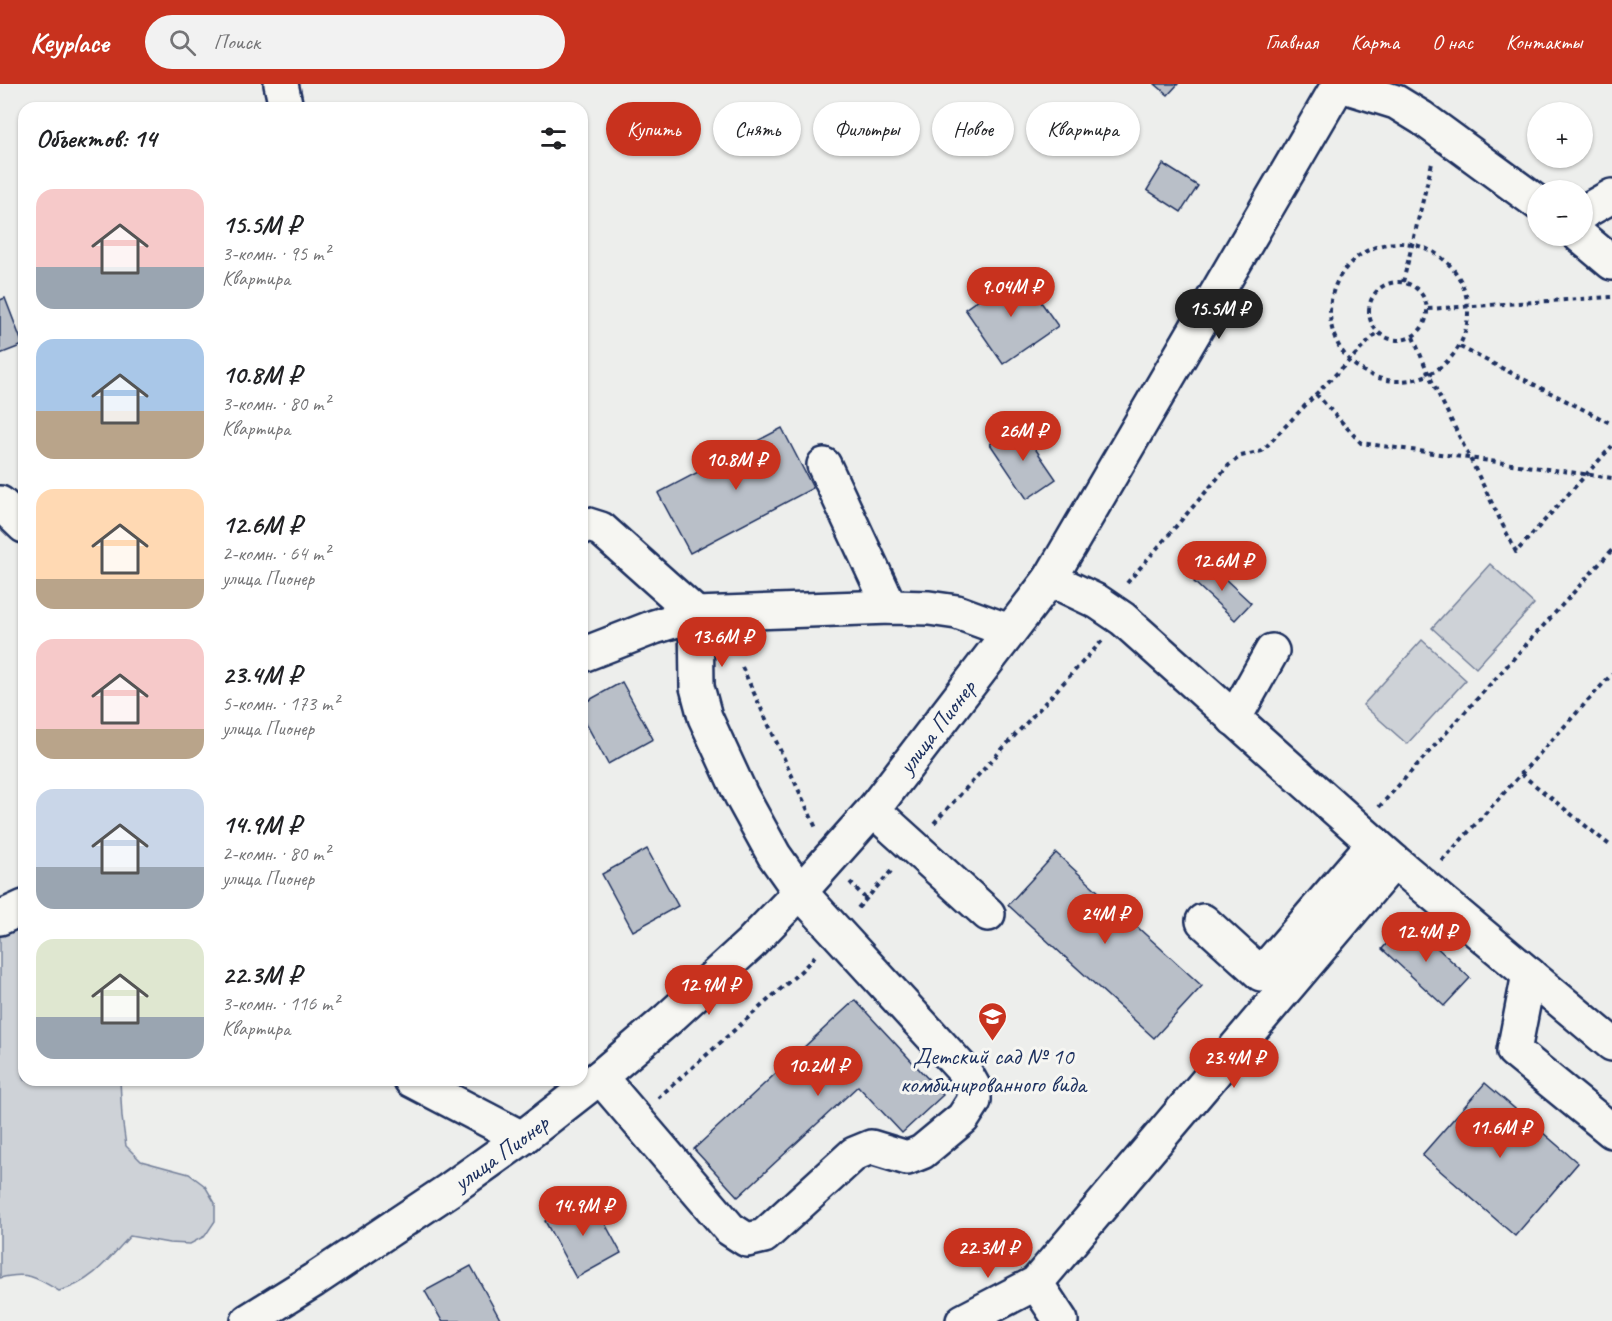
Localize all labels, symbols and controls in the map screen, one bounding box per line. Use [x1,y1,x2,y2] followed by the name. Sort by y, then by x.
[145,15,565,69] search box
[30,25,109,60] text: Keyplace
[166,26,199,59] icon: search
[214,28,260,56] text: Поиск
[1265,29,1318,55] text: Главная
[1351,29,1399,55] text: Карта
[1432,29,1473,55] text: О нас
[1506,29,1582,55] text: Контакты
[606,102,701,156] chip: Купить
[713,102,801,156] chip: Снять
[813,102,920,156] chip: Фильтры
[932,102,1014,156] chip: Новое
[1026,102,1140,156] chip: Квартира
[1527,102,1593,246] map controls
[1527,102,1593,168] button: +
[36,122,156,155] text: Объектов: 14
[537,122,570,155] icon: filters
[1527,180,1593,246] button: −
[222,208,300,241] text: 15.5M ₽
[84,213,156,285] icon: home
[222,241,330,266] text: 3-комн. · 95 m²
[222,266,290,291] text: Квартира
[956,267,1066,318] pin: 9.04M ₽
[981,274,1041,299] text: 9.04M ₽
[1164,289,1274,340] pin: 15.5M ₽
[1189,296,1249,321] text: 15.5M ₽
[222,358,301,391] text: 10.8M ₽
[84,363,156,435] icon: home
[222,391,330,416] text: 3-комн. · 80 m²
[981,411,1065,462] pin: 26M ₽
[222,416,290,441] text: Квартира
[999,418,1047,443] text: 26M ₽
[681,440,791,491] pin: 10.8M ₽
[706,447,766,472] text: 10.8M ₽
[222,508,301,541] text: 12.6M ₽
[84,513,156,585] icon: home
[222,541,330,566] text: 2-комн. · 64 m²
[1167,541,1277,592] pin: 12.6M ₽
[1191,548,1253,573] text: 12.6M ₽
[222,566,314,591] text: улица Пионер
[667,617,777,668] pin: 13.6M ₽
[691,624,753,649] text: 13.6M ₽
[222,658,301,691] text: 23.4M ₽
[84,663,156,735] icon: home
[890,673,983,781] street label: улица Пионер
[222,691,339,716] text: 5-комн. · 173 m²
[222,716,314,741] text: улица Пионер
[222,808,301,841] text: 14.9M ₽
[84,813,156,885] icon: home
[222,841,330,866] text: 2-комн. · 80 m²
[222,866,314,891] text: улица Пионер
[1063,894,1147,945] pin: 24M ₽
[1081,901,1129,926] text: 24M ₽
[1371,912,1481,963] pin: 12.4M ₽
[1396,919,1456,944] text: 12.4M ₽
[222,958,301,991] text: 22.3M ₽
[84,963,156,1035] icon: home
[654,965,764,1016] pin: 12.9M ₽
[679,972,739,997] text: 12.9M ₽
[222,991,339,1016] text: 3-комн. · 116 m²
[977,1000,1009,1042] school or university icon: Детский сад № 10 комбинированного вида
[222,1016,290,1041] text: Квартира
[1179,1038,1289,1089] pin: 23.4M ₽
[900,1041,1088,1099] place label: Детский сад № 10 комбинированного вида
[1204,1045,1264,1070] text: 23.4M ₽
[763,1046,873,1097] pin: 10.2M ₽
[788,1053,848,1078] text: 10.2M ₽
[446,1107,555,1198] street label: улица Пионер
[1445,1108,1555,1159] pin: 11.6M ₽
[1469,1115,1531,1140] text: 11.6M ₽
[528,1186,638,1237] pin: 14.9M ₽
[553,1193,613,1218] text: 14.9M ₽
[933,1228,1043,1279] pin: 22.3M ₽
[958,1235,1018,1260] text: 22.3M ₽

